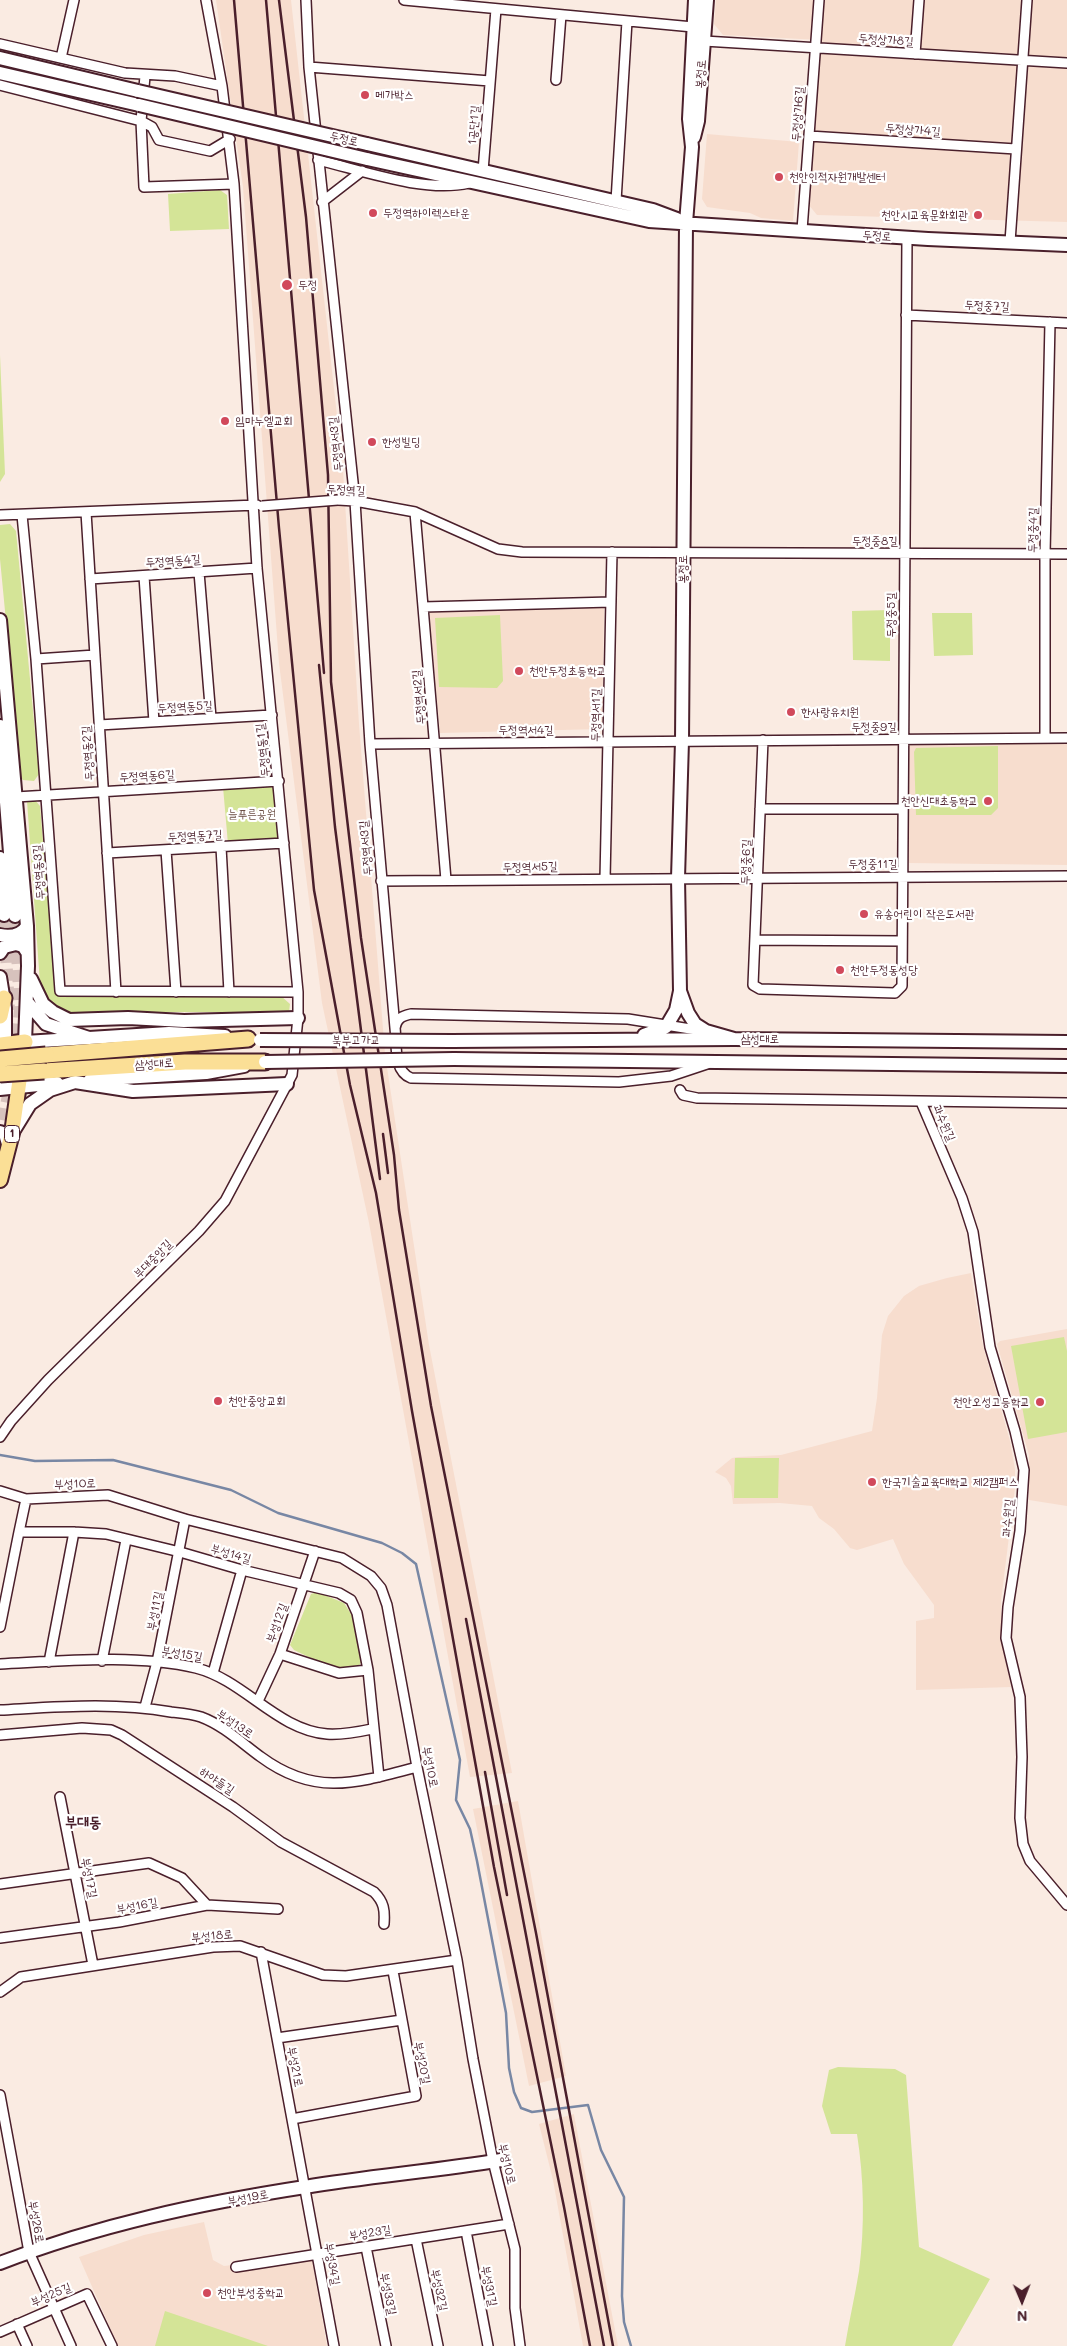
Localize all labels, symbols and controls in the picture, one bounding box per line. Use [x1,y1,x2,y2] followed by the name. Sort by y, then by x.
[858,31,914,49] street label: 두정상가8길
[693,59,709,89] street label: 봉정로
[789,86,807,142] street label: 두정상가6길
[375,88,414,102] place label: 메가박스
[359,89,371,101] marker: 메가박스
[465,105,483,145] street label: 1공단1길
[885,121,941,139] street label: 두정상가4길
[328,129,360,149] street label: 두정로
[789,170,886,184] place label: 천안인적자원개발센터
[773,171,785,183] marker: 천안인적자원개발센터
[383,206,470,220] place label: 두정역하이렉스타운
[367,207,379,219] marker: 두정역하이렉스타운
[881,208,968,222] place label: 천안시교육문화회관
[972,209,984,221] marker: 천안시교육문화회관
[862,228,892,244] street label: 두정로
[280,278,294,292] marker: 두정
[298,278,317,292] place label: 두정
[964,298,1010,314] street label: 두정중7길
[235,414,293,428] place label: 임마누엘교회
[219,415,231,427] marker: 임마누엘교회
[326,416,346,472] street label: 두정역서3길
[382,435,421,449] place label: 한성빌딩
[366,436,378,448] marker: 한성빌딩
[326,482,366,498] street label: 두정역길
[1025,507,1041,553] street label: 두정중4길
[852,534,898,548] street label: 두정중8길
[145,552,201,570] street label: 두정역동4길
[676,555,690,583] street label: 봉정로
[884,592,898,638] street label: 두정중5길
[529,664,606,678] place label: 천안두정초등학교
[513,665,525,677] marker: 천안두정초등학교
[409,669,429,725] street label: 두정역서2길
[588,688,604,742] street label: 두정역서1길
[157,698,213,716] street label: 두정역동5길
[801,705,859,719] place label: 한사랑유치원
[785,706,797,718] marker: 한사랑유치원
[851,720,897,734] street label: 두정중9길
[253,723,273,777] street label: 두정역동1길
[498,723,554,737] street label: 두정역서4길
[79,725,97,781] street label: 두정역동2길
[119,767,175,785] street label: 두정역동6길
[901,794,978,808] place label: 천안신대초등학교
[982,795,994,807] marker: 천안신대초등학교
[228,807,276,821] park label: 늘푸른공원
[356,820,376,876] street label: 두정역서3길
[167,827,223,845] street label: 두정역동7길
[738,839,754,885] street label: 두정중6길
[30,844,48,900] street label: 두정역동3길
[848,857,898,871] street label: 두정중11길
[502,859,558,875] street label: 두정역서5길
[874,907,974,921] place label: 유송어린이 작은도서관
[858,908,870,920] marker: 유송어린이 작은도서관
[850,963,918,977] place label: 천안두정동성당
[834,964,846,976] marker: 천안두정동성당
[741,1032,779,1046] street label: 삼성대로
[332,1033,380,1047] street label: 북부고가교
[134,1055,174,1073] street label: 삼성대로
[930,1102,958,1144] street label: 과수원길
[4,1126,20,1142] road number: 1
[131,1237,175,1281] street label: 부대중앙길
[228,1394,286,1408] place label: 천안중앙교회
[212,1395,224,1407] marker: 천안중앙교회
[953,1395,1030,1409] place label: 천안오성고등학교
[1034,1396,1046,1408] marker: 천안오성고등학교
[882,1475,1018,1489] place label: 한국기술교육대학교 제2캠퍼스
[54,1476,96,1492] street label: 부성10로
[866,1476,878,1488] marker: 한국기술교육대학교 제2캠퍼스
[999,1498,1017,1538] street label: 과수원길
[209,1541,253,1567] street label: 부성14길
[144,1590,166,1632] street label: 부성11길
[263,1601,291,1645] street label: 부성12길
[160,1643,204,1665] street label: 부성15길
[214,1706,256,1742] street label: 부성13로
[419,1745,441,1789] street label: 부성10로
[197,1764,237,1798] street label: 하야들길
[65,1813,101,1831] district label: 부대동
[78,1857,100,1899] street label: 부성17길
[115,1895,159,1917] street label: 부성16길
[191,1927,233,1945] street label: 부성18로
[411,2040,433,2086] street label: 부성20길
[284,2045,306,2089] street label: 부성21로
[495,2142,519,2186] street label: 부성10로
[226,2187,270,2209] street label: 부성19로
[25,2200,47,2244] street label: 부성26로
[348,2223,392,2243] street label: 부성23길
[321,2242,343,2286] street label: 부성34길
[478,2264,500,2308] street label: 부성31길
[428,2268,450,2312] street label: 부성32길
[377,2272,399,2316] street label: 부성33길
[997,2276,1047,2326] north arrow
[29,2280,73,2310] street label: 부성25길
[217,2286,285,2300] place label: 천안부성중학교
[201,2287,213,2299] marker: 천안부성중학교
[1017,2307,1028,2326] text: N

